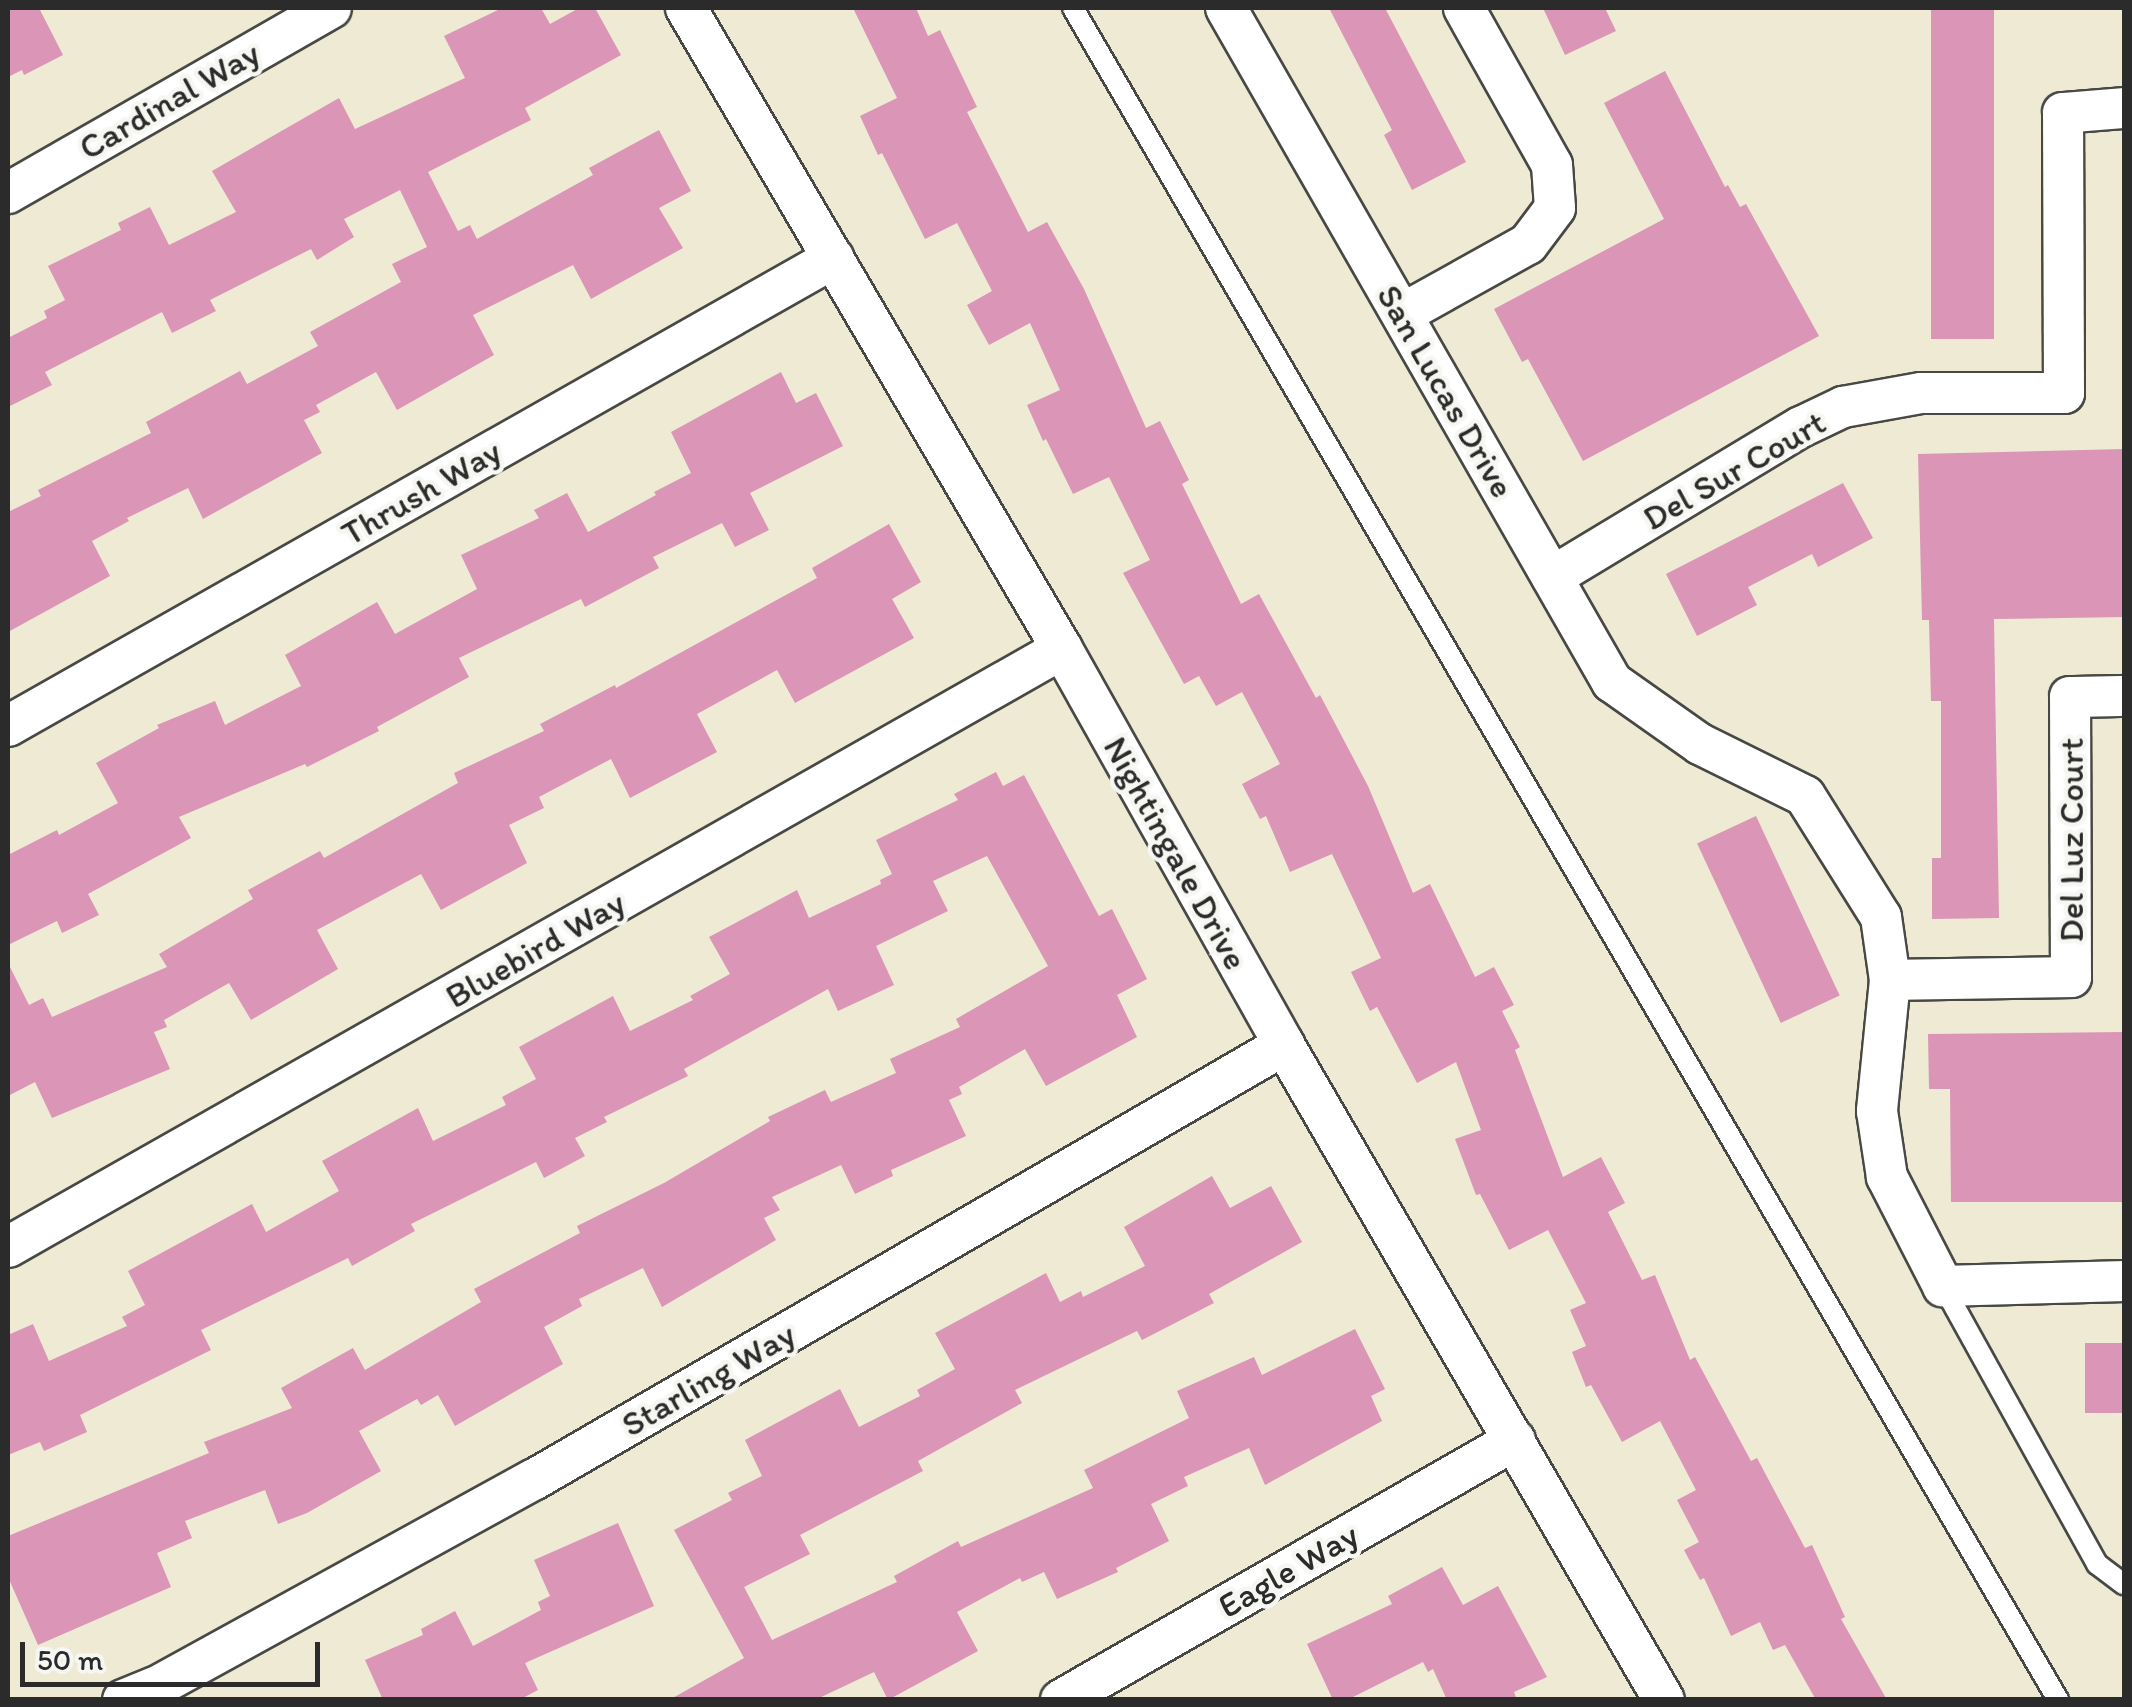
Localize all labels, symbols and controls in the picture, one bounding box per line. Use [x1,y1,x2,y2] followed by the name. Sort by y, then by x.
[71,32,267,168] street label: Cardinal Way
[1368,277,1524,505] street label: San Lucas Drive
[1635,401,1833,539] street label: Del Sur Court
[334,430,508,554] street label: Thrush Way
[1095,729,1257,977] street label: Nightingale Drive
[2050,738,2092,942] street label: Del Luz Court
[438,881,632,1017] street label: Bluebird Way
[615,1313,801,1445] street label: Starling Way
[1211,1514,1365,1626] street label: Eagle Way
[25,1622,325,1684] scale bar
[37,1641,103,1678] text: 50 m

